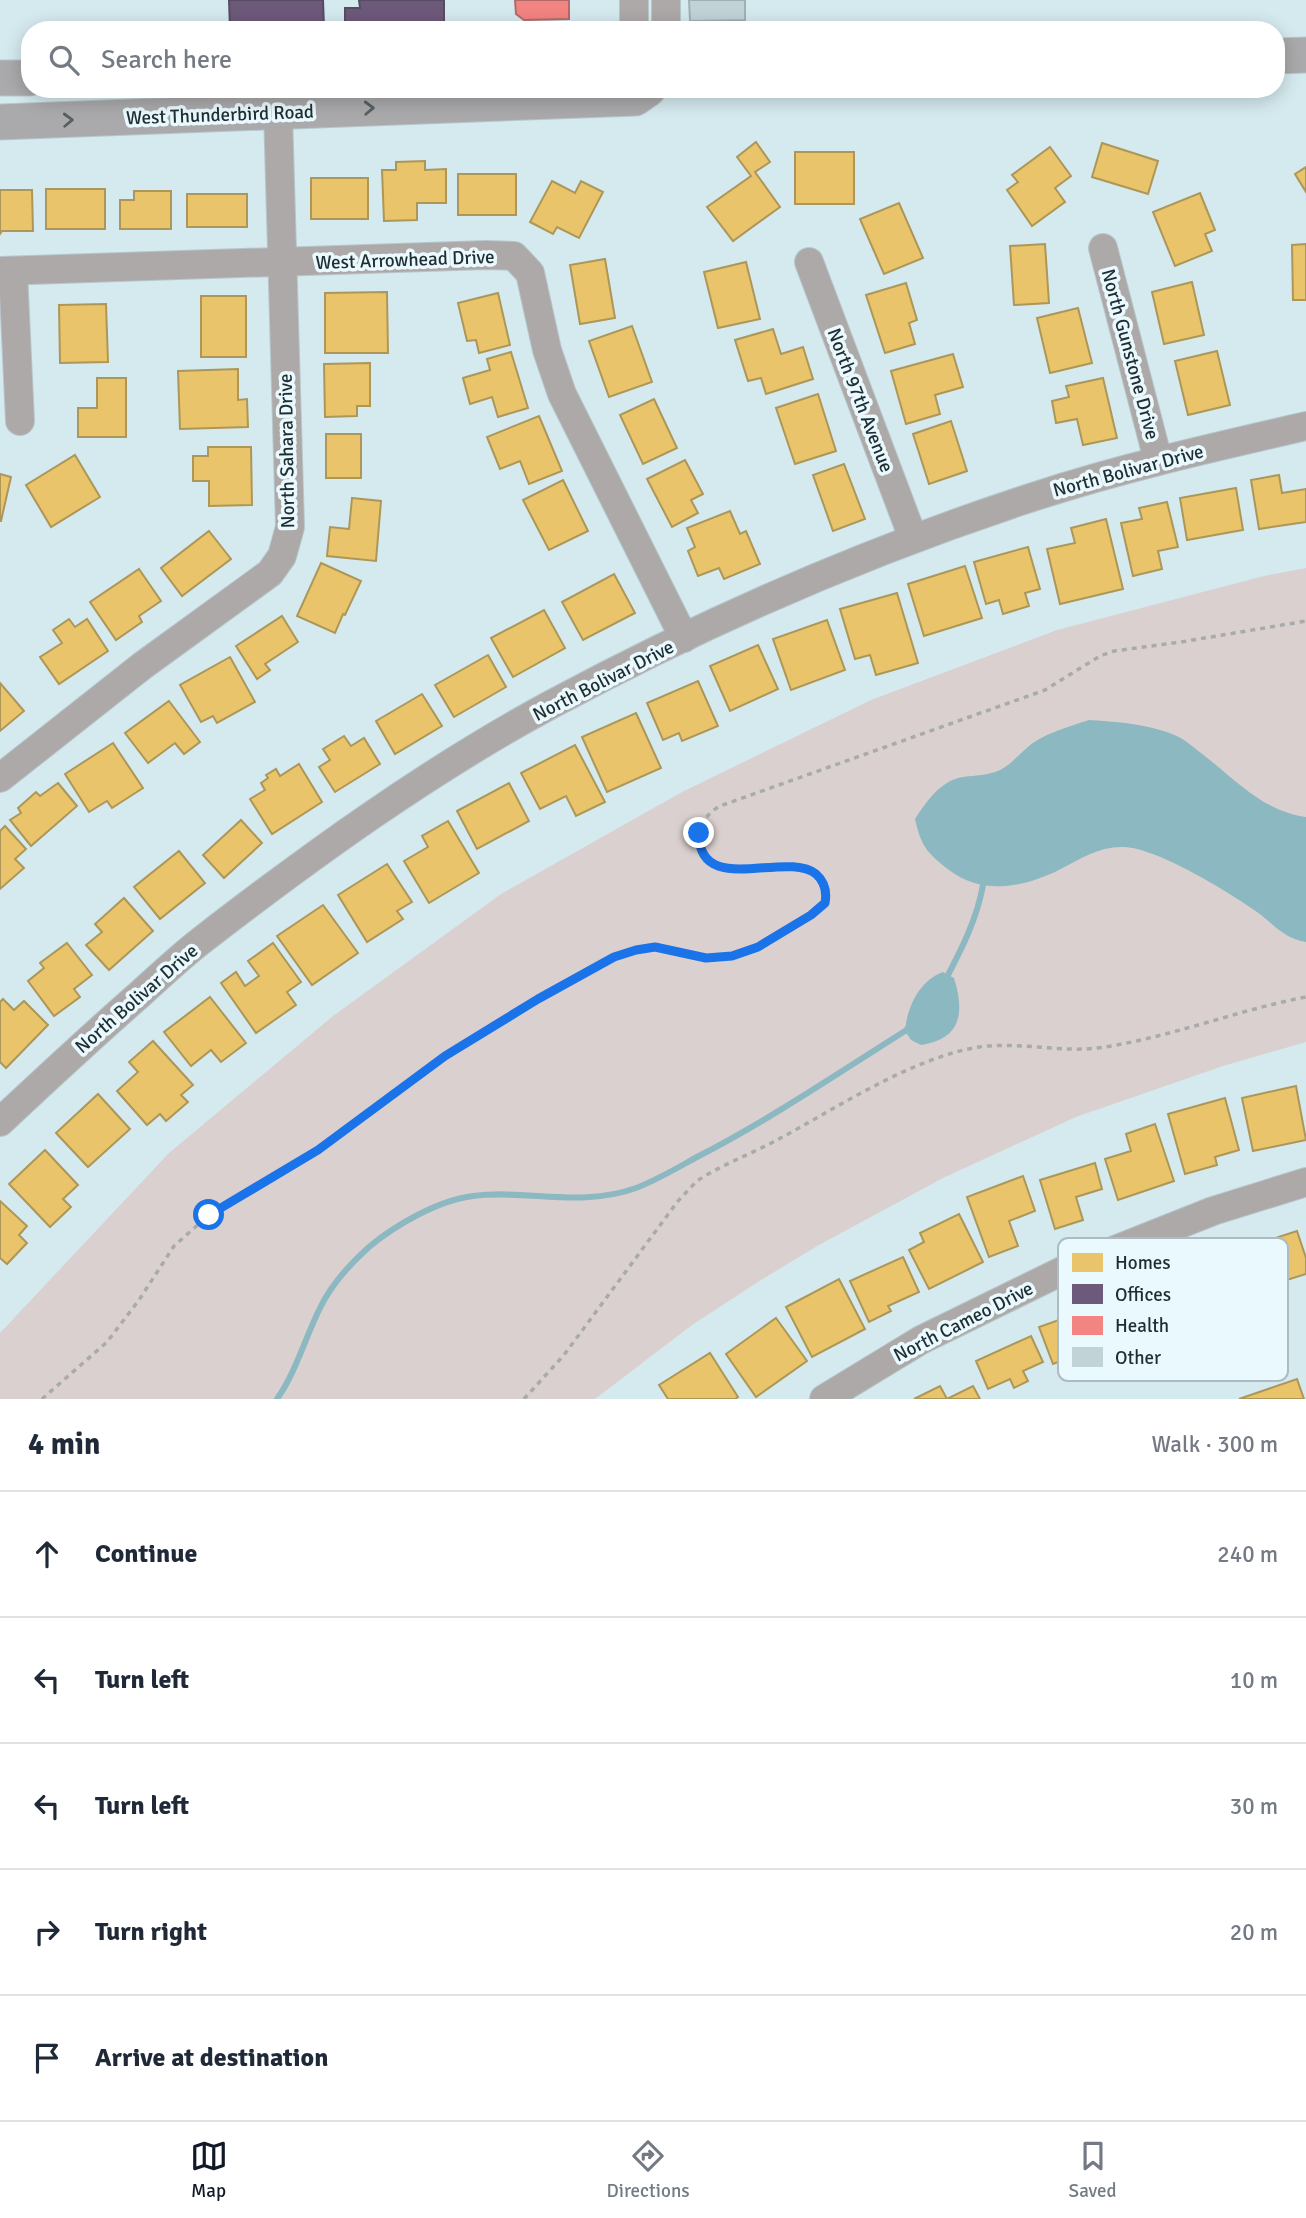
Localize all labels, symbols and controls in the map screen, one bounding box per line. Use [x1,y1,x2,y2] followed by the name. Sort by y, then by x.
[21,21,1285,98] search box
[45,41,83,79] icon: search
[101,44,232,76] text: Search here
[126,100,314,130] street label: West Thunderbird Road
[364,100,375,115] one-way arrow
[63,112,74,127] one-way arrow
[315,245,495,275] street label: West Arrowhead Drive
[1096,266,1164,442] street label: North Gunstone Drive
[822,325,899,476] street label: North 97th Avenue
[274,373,300,529] street label: North Sahara Drive
[1050,439,1206,503] street label: North Bolivar Drive
[529,635,678,727] street label: North Bolivar Drive
[683,817,714,848] route end
[70,939,203,1059] street label: North Bolivar Drive
[193,1199,224,1230] route start
[1058,1238,1288,1381] legend
[1115,1251,1171,1275] text: Homes
[890,1276,1037,1367] street label: North Cameo Drive
[1115,1283,1171,1307] text: Offices
[1115,1314,1169,1338] text: Health
[1115,1346,1161,1370] text: Other
[28,1426,100,1463] text: 4 min
[1152,1430,1278,1459] text: Walk · 300 m
[28,1535,66,1573] icon: ahead
[95,1538,197,1570] text: Continue
[1217,1540,1278,1569] text: 240 m
[28,1661,66,1699] icon: left
[95,1664,189,1696] text: Turn left
[1230,1666,1278,1695] text: 10 m
[28,1787,66,1825] icon: left
[95,1790,189,1822] text: Turn left
[1230,1792,1278,1821] text: 30 m
[28,1913,66,1951] icon: right
[95,1916,207,1948] text: Turn right
[1230,1918,1278,1947] text: 20 m
[28,2039,66,2077] icon: arrive
[95,2042,328,2074] text: Arrive at destination
[190,2137,228,2203] tab: Map
[607,2137,690,2203] tab: Directions
[1069,2137,1116,2203] tab: Saved

